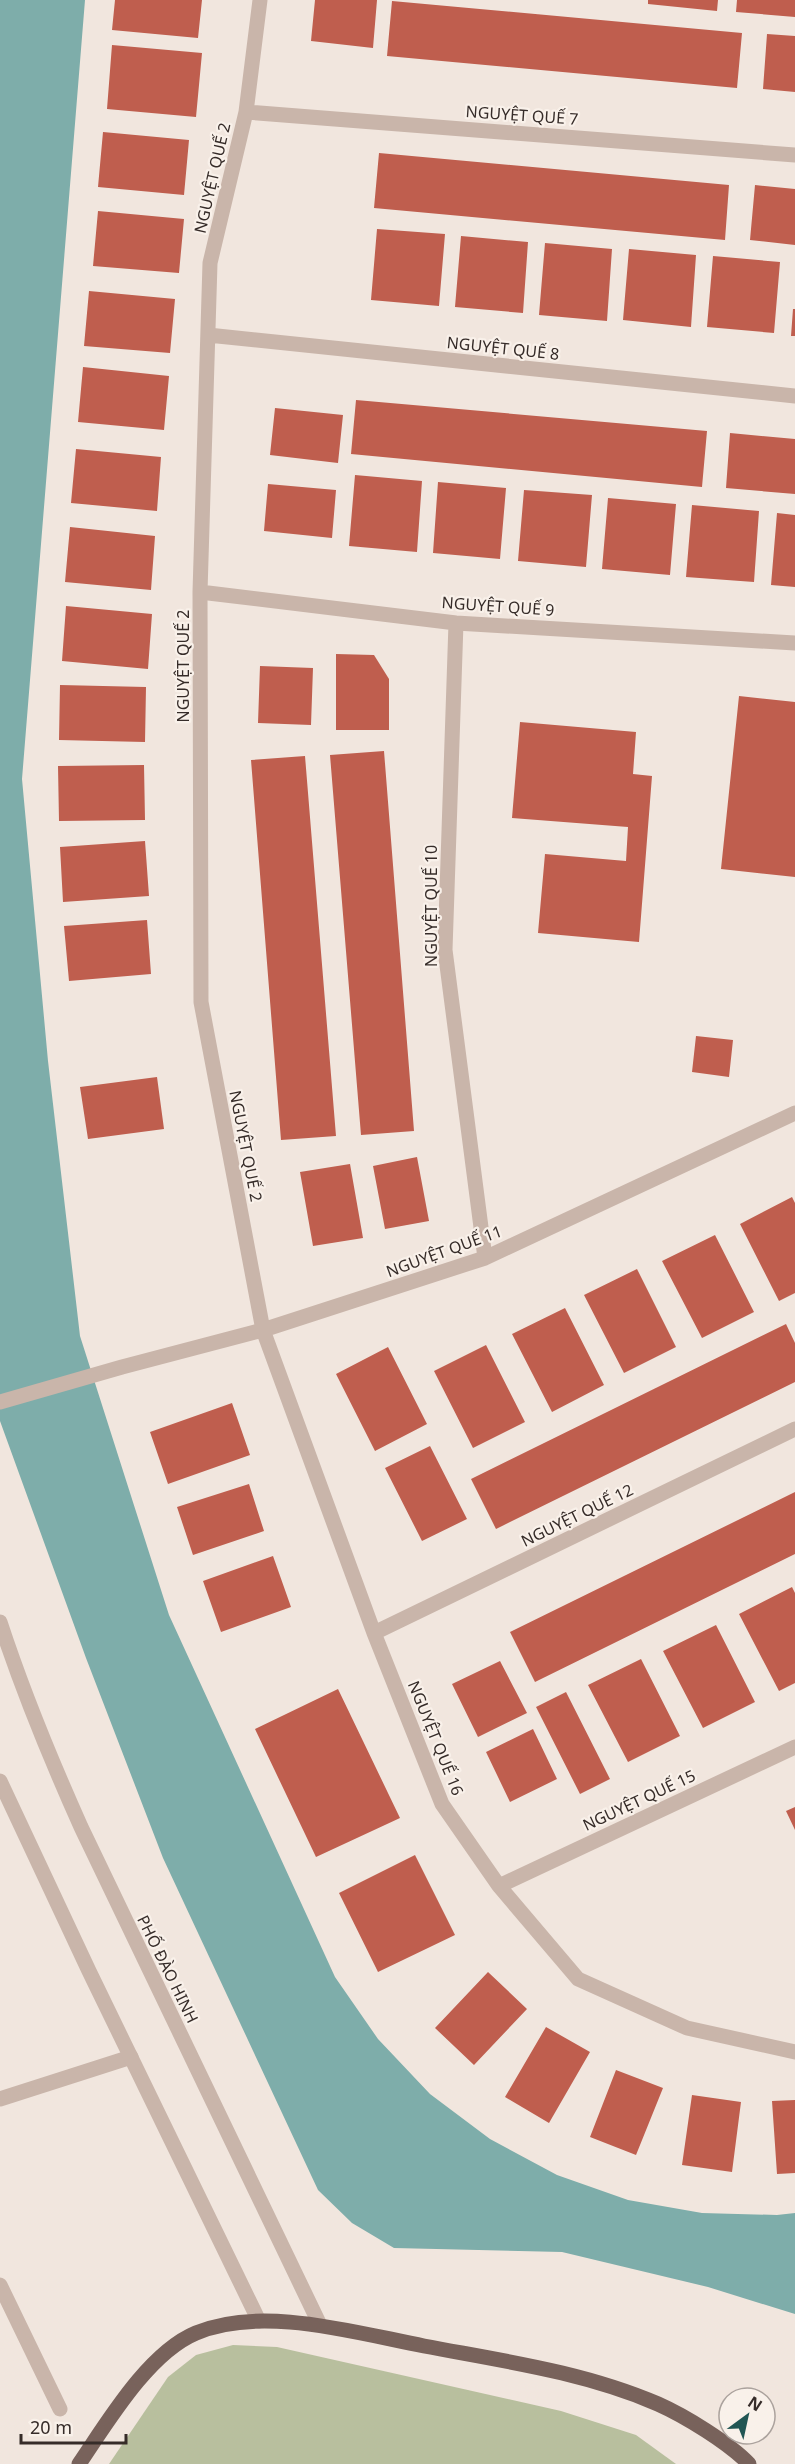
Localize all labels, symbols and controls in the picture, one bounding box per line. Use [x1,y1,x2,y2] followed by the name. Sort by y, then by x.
[465,100,579,130] street label: NGUYỆT QUẾ 7
[189,121,235,235] street label: NGUYỆT QUẾ 2
[446,331,560,365] street label: NGUYỆT QUẾ 8
[441,591,555,621] street label: NGUYỆT QUẾ 9
[172,610,194,722] street label: NGUYỆT QUẾ 2
[420,845,442,967] street label: NGUYỆT QUẾ 10
[224,1088,268,1204] street label: NGUYỆT QUẾ 2
[383,1220,505,1282] street label: NGUYỆT QUẾ 11
[517,1478,637,1552] street label: NGUYỆT QUẾ 12
[403,1677,469,1799] street label: NGUYỆT QUẾ 16
[579,1764,699,1836] street label: NGUYỆT QUẾ 15
[132,1911,204,2027] street label: PHỐ ĐÀO HINH
[717,2386,777,2446] north arrow
[744,2391,767,2416] text: N
[21,2407,126,2445] scale bar
[30,2415,72,2439] text: 20 m

